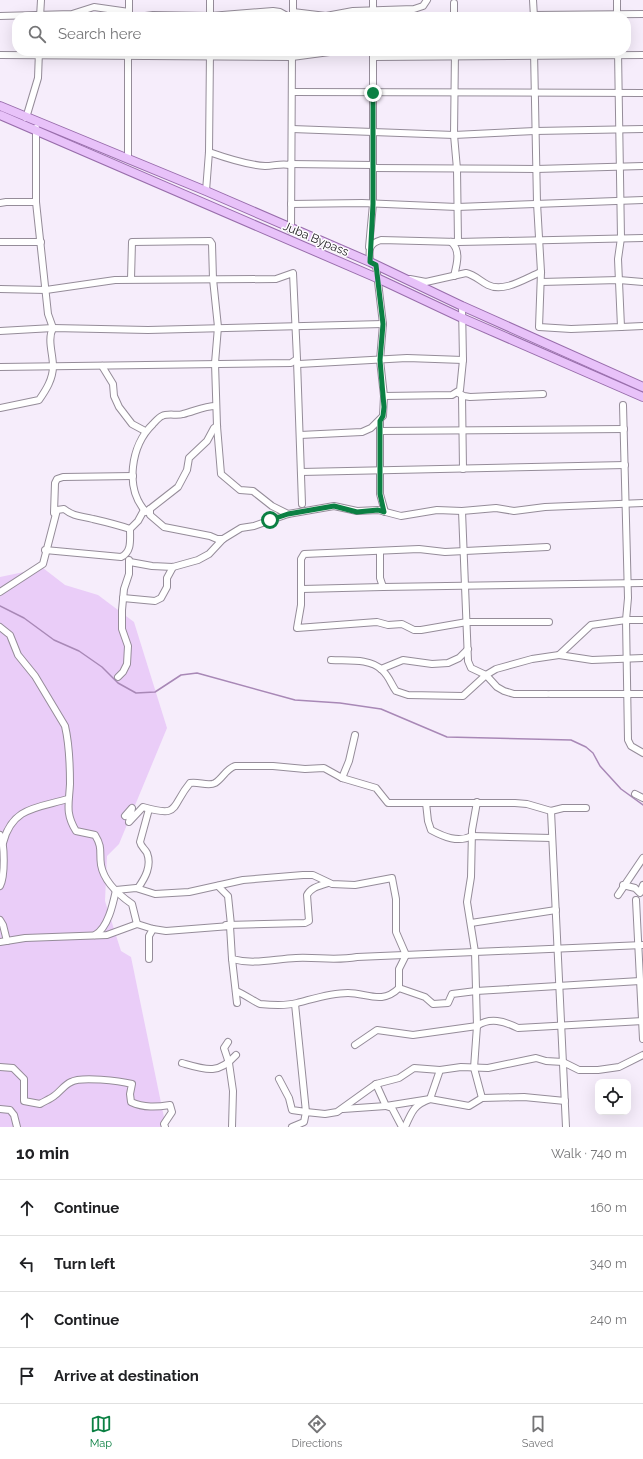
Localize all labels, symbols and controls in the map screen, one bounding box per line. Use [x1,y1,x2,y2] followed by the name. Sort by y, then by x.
[12,12,631,56] search box
[26,23,48,45] icon: search
[58,25,141,43] text: Search here
[364,84,382,102] route end
[281,219,351,259] street label: Juba Bypass
[261,511,279,529] route start
[595,1079,631,1115] map controls
[595,1079,631,1115] button: locate
[16,1143,69,1163] text: 10 min
[551,1146,627,1161] text: Walk · 740 m
[16,1197,38,1219] icon: ahead
[54,1199,119,1217] text: Continue
[590,1200,627,1215] text: 160 m
[16,1253,38,1275] icon: left
[54,1255,115,1273] text: Turn left
[590,1256,627,1271] text: 340 m
[16,1309,38,1331] icon: ahead
[54,1311,119,1329] text: Continue
[590,1312,627,1327] text: 240 m
[16,1365,38,1387] icon: arrive
[54,1367,199,1385] text: Arrive at destination
[90,1413,112,1450] tab: Map
[292,1413,342,1450] tab: Directions
[522,1413,553,1450] tab: Saved

